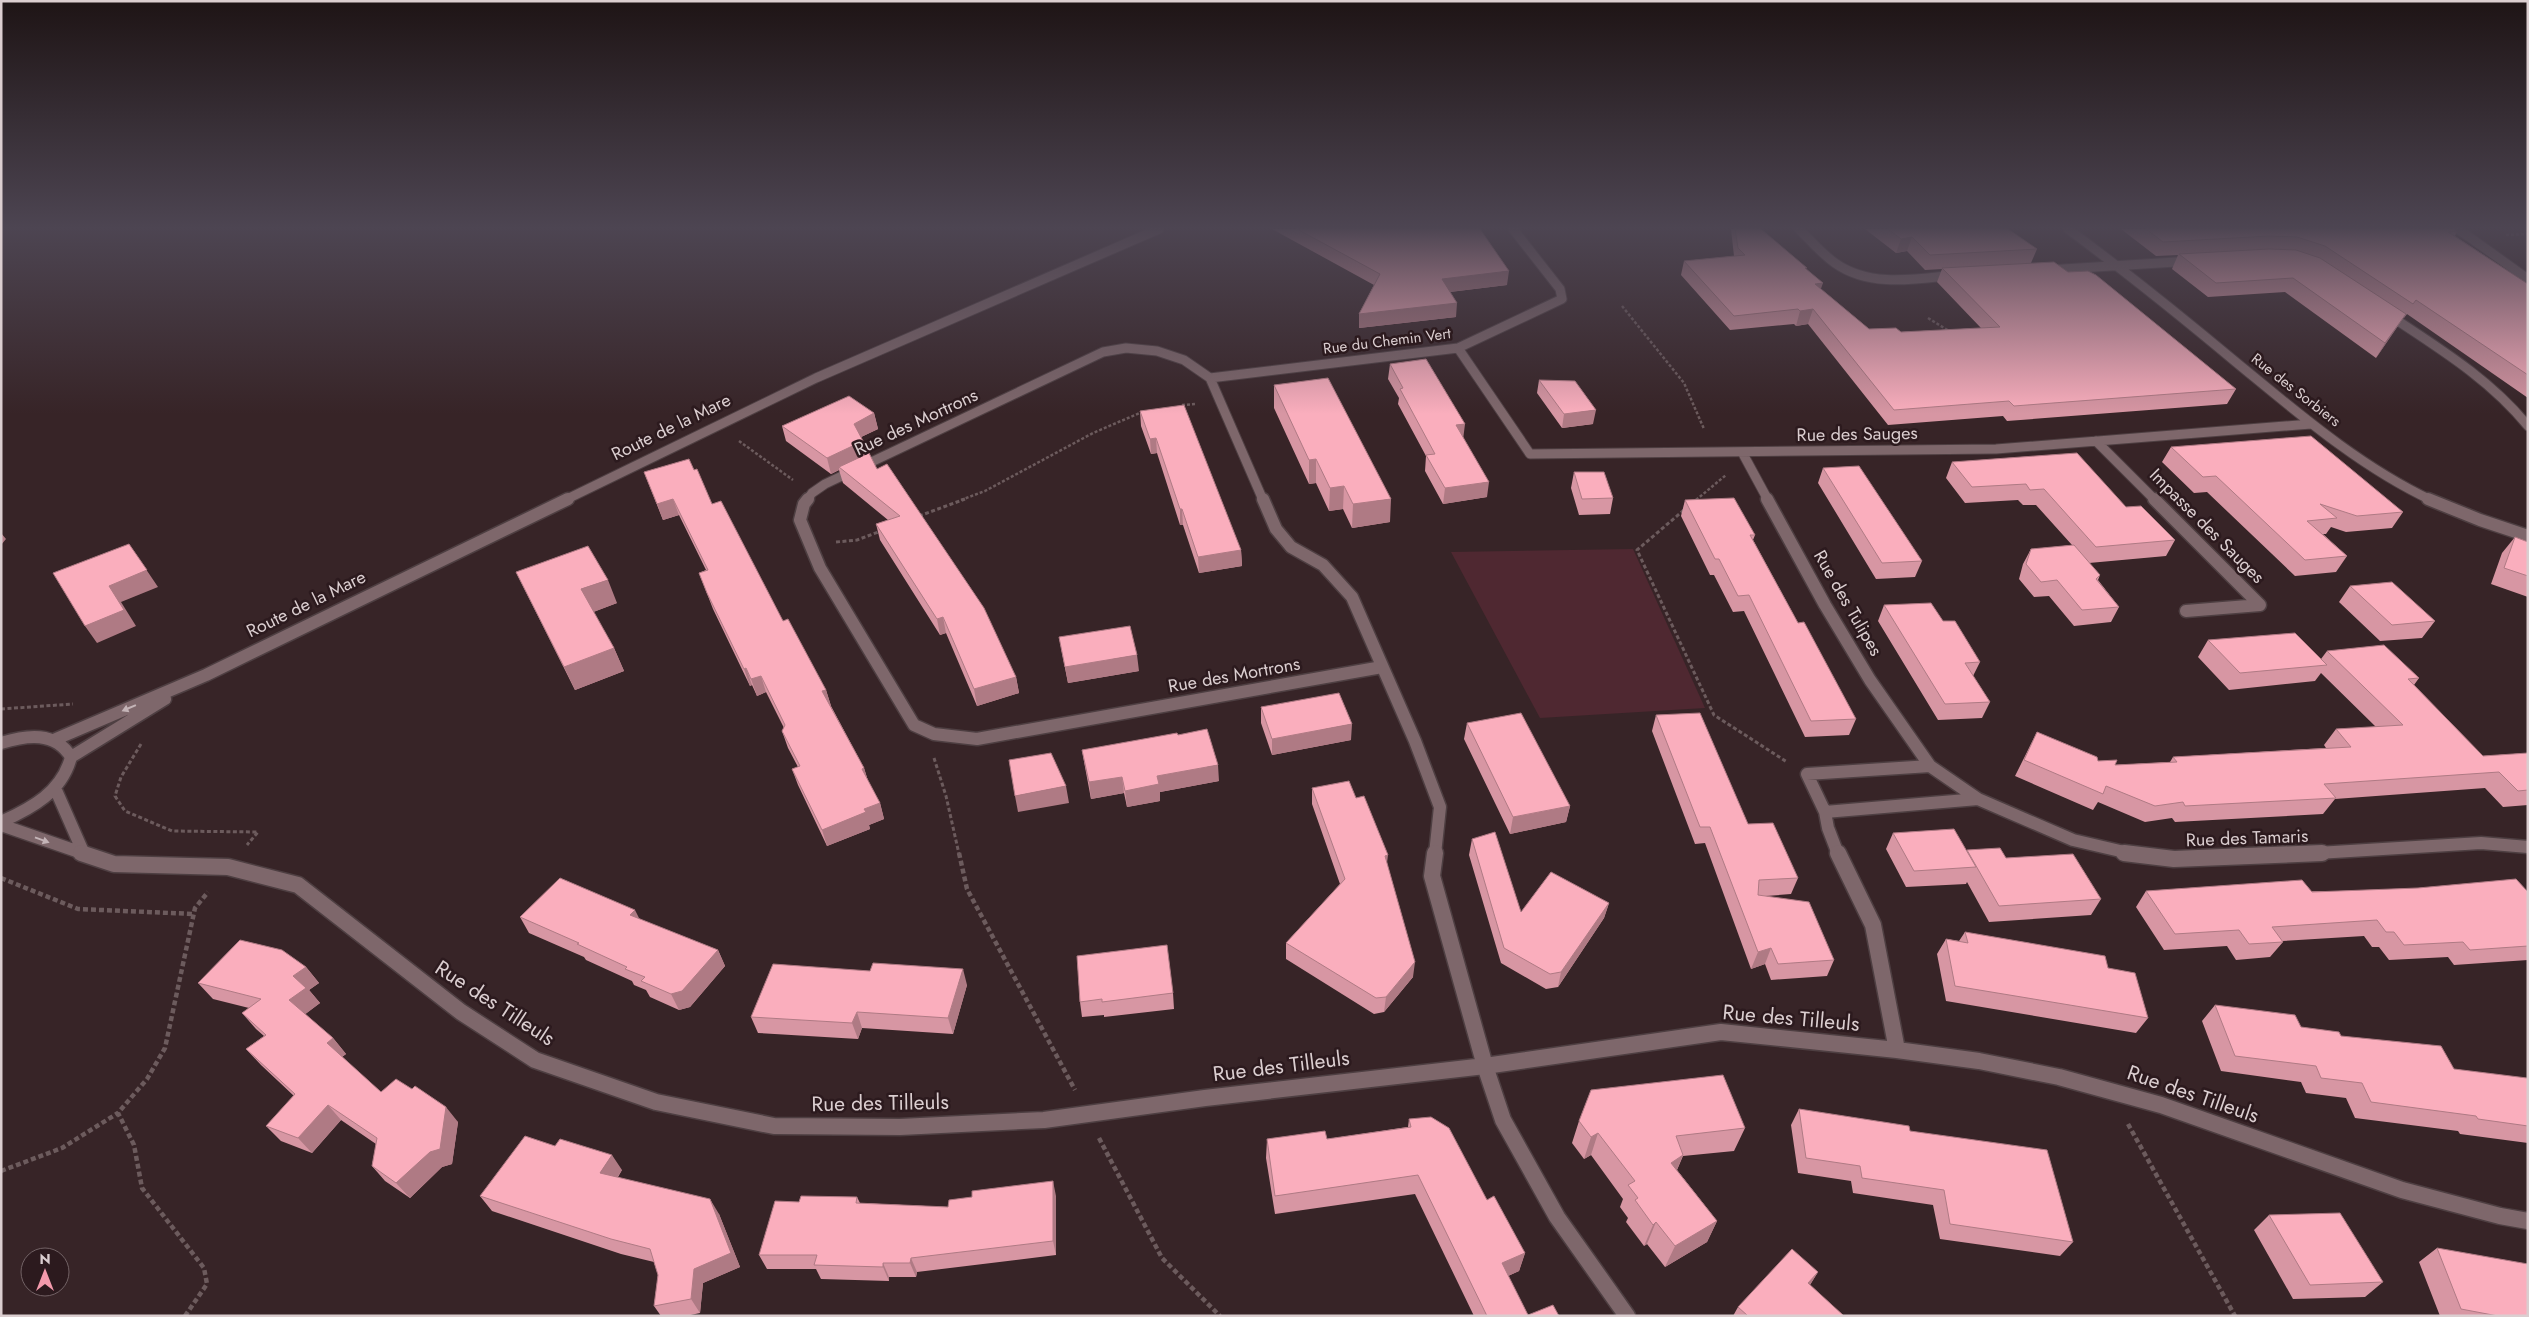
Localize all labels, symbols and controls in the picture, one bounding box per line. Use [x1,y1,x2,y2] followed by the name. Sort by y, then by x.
[1322,322,1452,360] street label: Rue du Chemin Vert
[2247,348,2345,432] street label: Rue des Sorbiers
[850,382,982,462] street label: Rue des Mortrons
[607,387,735,467] street label: Route de la Mare
[1796,420,1918,448] street label: Rue des Sauges
[2144,463,2270,589] street label: Impasse des Sauges
[1807,545,1889,661] street label: Rue des Tulipes
[242,564,370,644] street label: Route de la Mare
[1166,651,1302,699] street label: Rue des Mortrons
[122,704,136,712] one-way arrow
[2185,823,2309,853] street label: Rue des Tamaris
[35,836,50,844] one-way arrow
[429,953,561,1053] street label: Rue des Tilleuls
[1721,997,1861,1039] street label: Rue des Tilleuls
[1211,1043,1351,1089] street label: Rue des Tilleuls
[2123,1057,2263,1131] street label: Rue des Tilleuls
[811,1087,949,1119] street label: Rue des Tilleuls
[20,1247,70,1297] north arrow
[39,1249,51,1269] text: N

